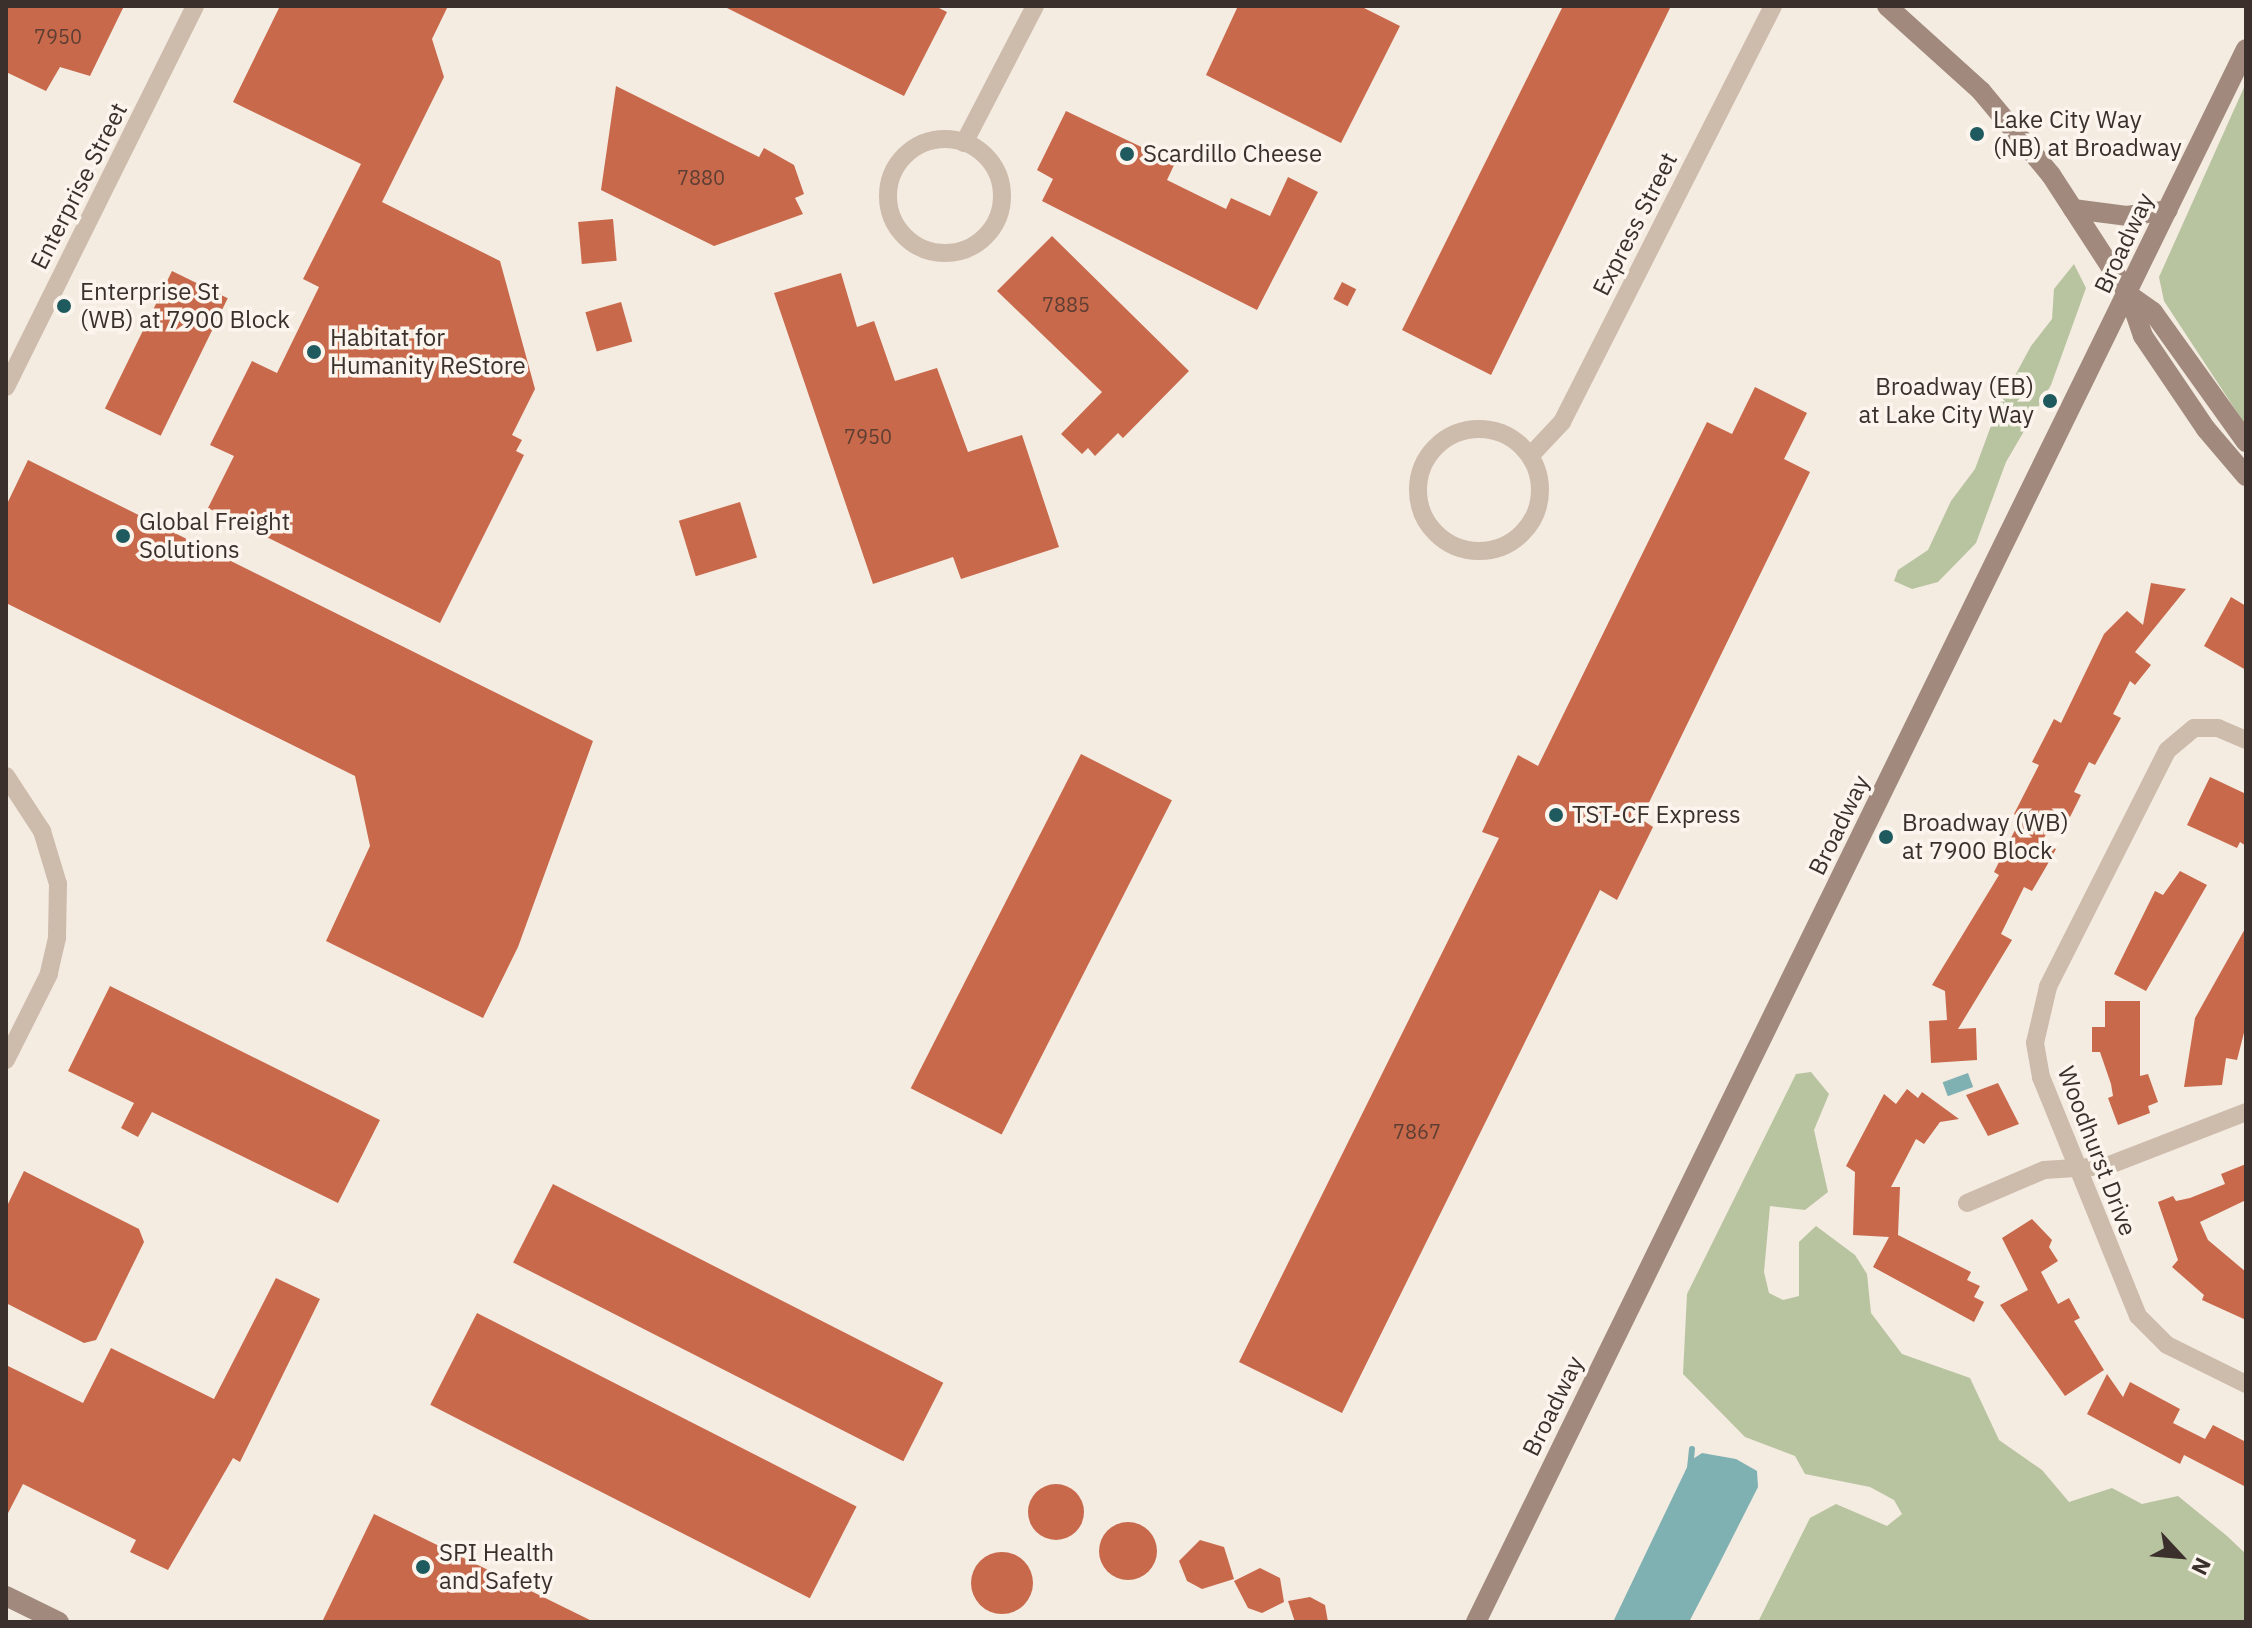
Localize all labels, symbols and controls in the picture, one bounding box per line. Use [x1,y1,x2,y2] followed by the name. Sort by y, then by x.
[34,24,82,48] house number: 7950
[25,98,133,274] street label: Enterprise Street
[1993,106,2182,162] place label: Lake City Way (NB) at Broadway
[1968,125,1986,143] marker: Lake City Way (NB) at Broadway
[1143,140,1322,168] place label: Scardillo Cheese
[1118,145,1136,163] marker: Scardillo Cheese
[1587,148,1683,300] street label: Express Street
[677,165,725,189] house number: 7880
[2088,188,2160,298] street label: Broadway
[80,278,290,334] place label: Enterprise St (WB) at 7900 Block
[1042,292,1090,316] house number: 7885
[55,297,73,315] marker: Enterprise St (WB) at 7900 Block
[330,324,526,380] place label: Habitat for Humanity ReStore
[305,343,323,361] marker: Habitat for Humanity ReStore
[1858,373,2034,429] place label: Broadway (EB) at Lake City Way
[2041,392,2059,410] marker: Broadway (EB) at Lake City Way
[844,424,892,448] house number: 7950
[139,508,290,564] place label: Global Freight Solutions
[114,527,132,545] marker: Global Freight Solutions
[1803,770,1875,880] street label: Broadway
[1572,801,1741,829] place label: TST-CF Express
[1547,806,1565,824] marker: TST-CF Express
[1902,809,2069,865] place label: Broadway (WB) at 7900 Block
[1877,828,1895,846] marker: Broadway (WB) at 7900 Block
[2051,1062,2143,1240] street label: Woodhurst Drive
[1393,1119,1441,1143] house number: 7867
[1517,1351,1589,1461] street label: Broadway
[2140,1516,2220,1596] north arrow
[439,1539,554,1595] place label: SPI Health and Safety
[2185,1553,2219,1580] text: N
[414,1558,432,1576] marker: SPI Health and Safety

